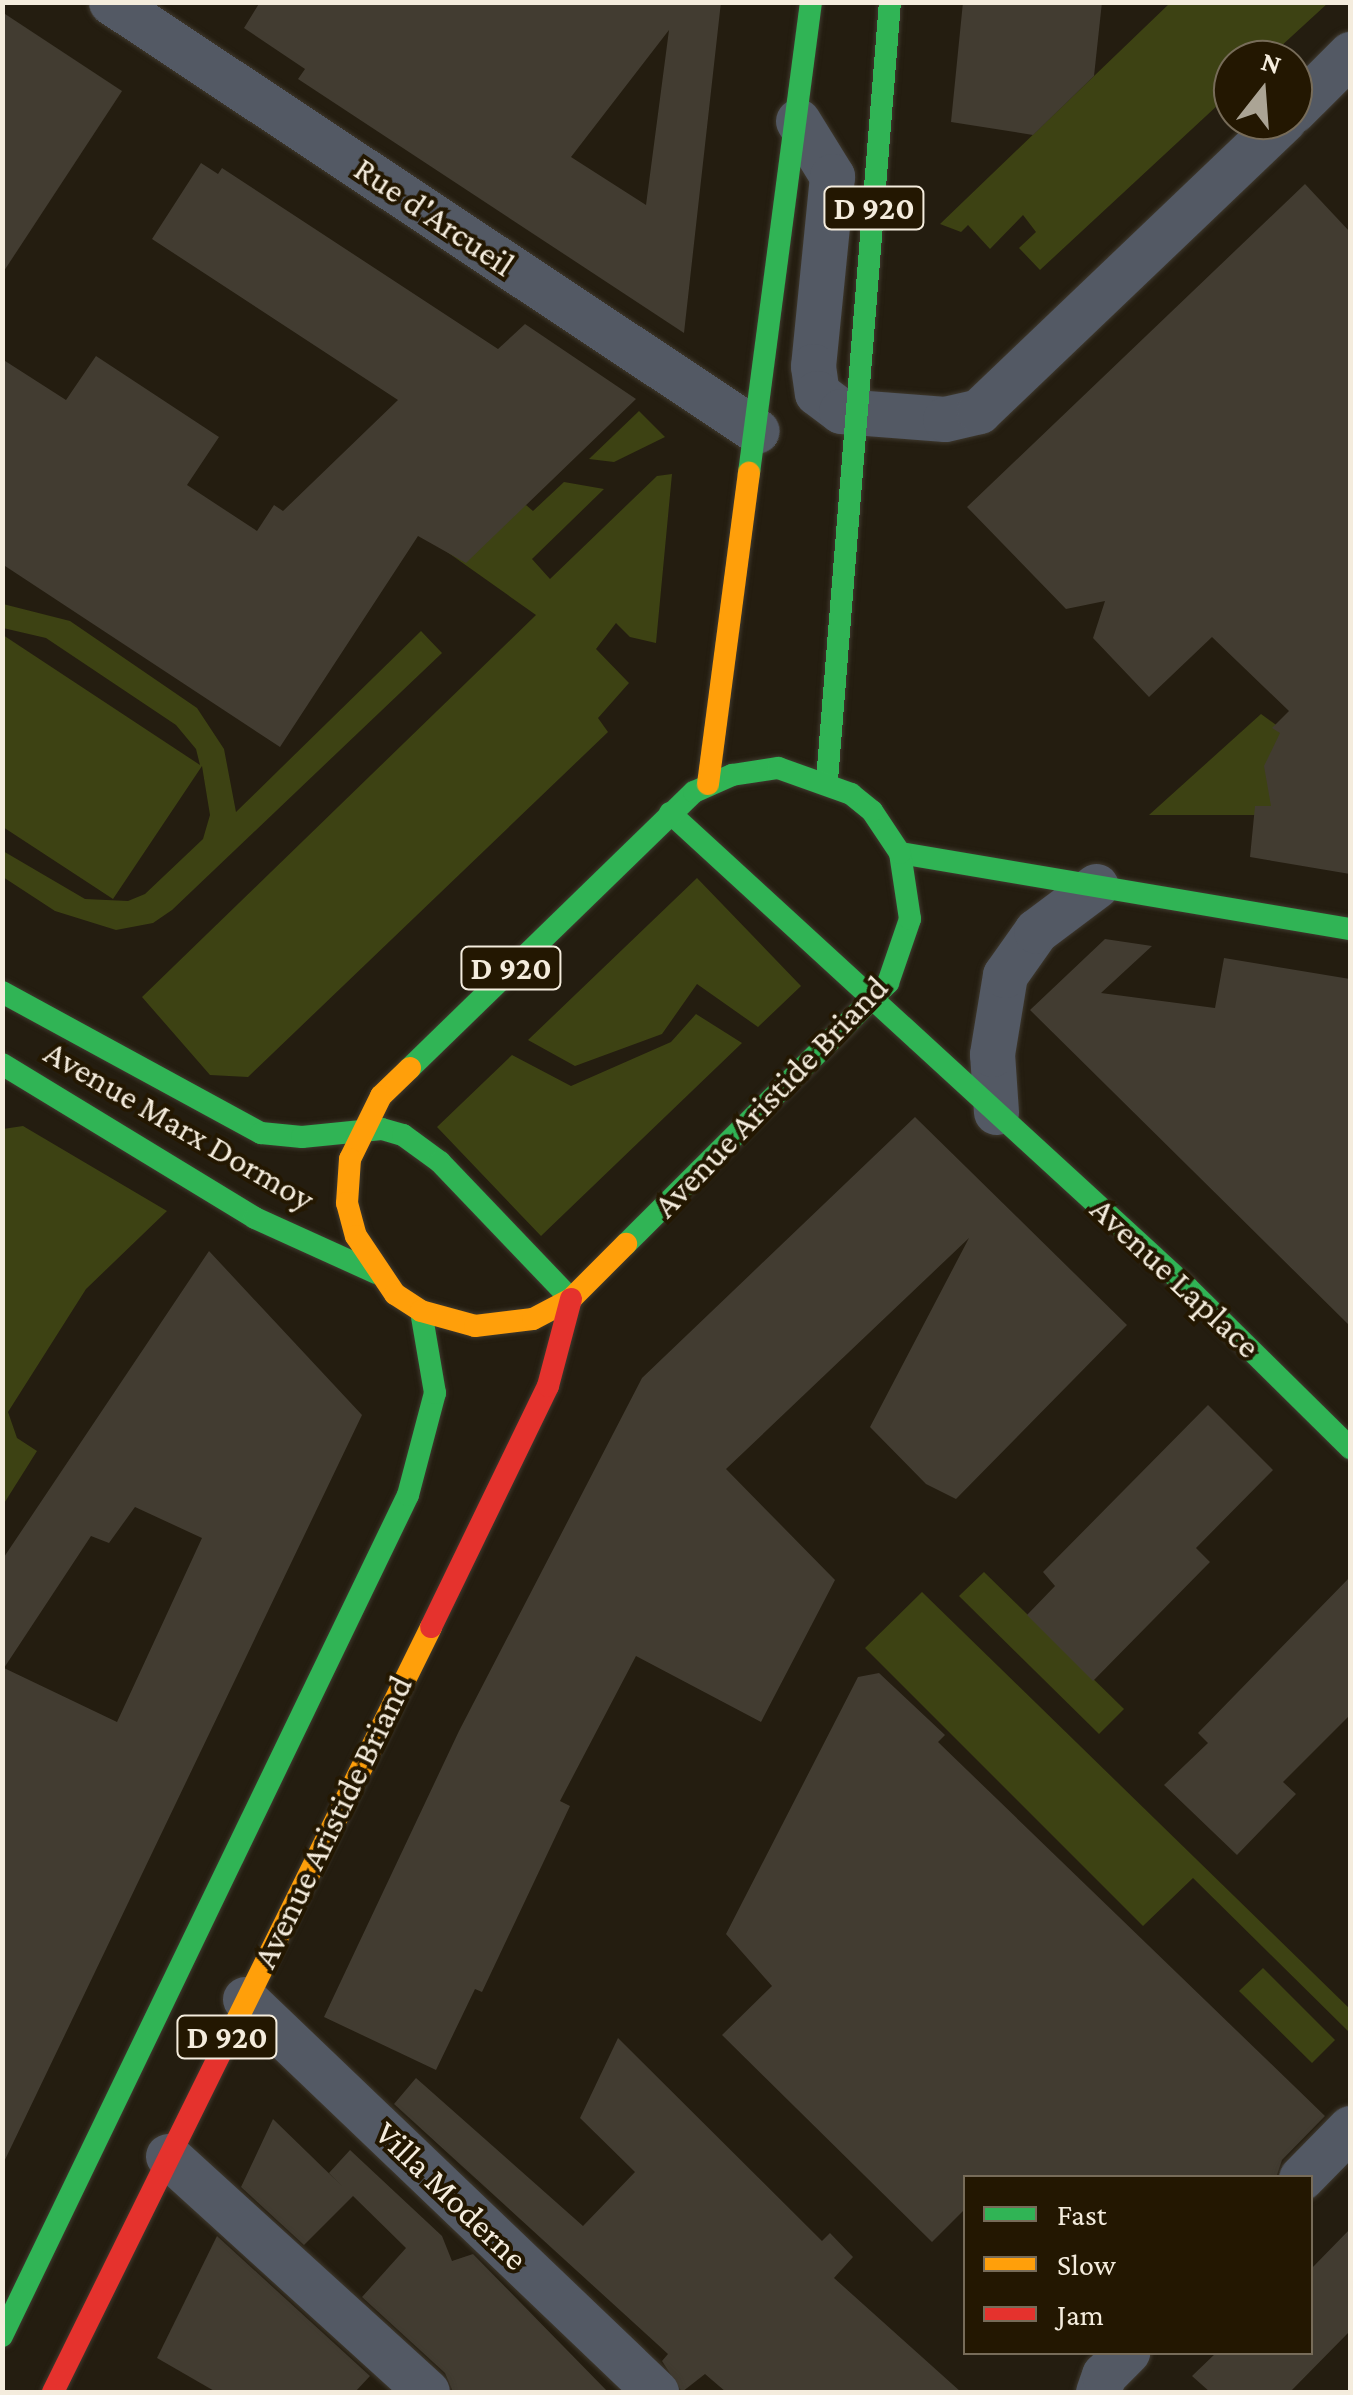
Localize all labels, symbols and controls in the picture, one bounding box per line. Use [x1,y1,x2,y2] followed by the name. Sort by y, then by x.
[1213,40,1313,140] north arrow
[1258,45,1285,80] text: N
[346,148,522,286] street label: Rue d'Arcueil
[822,181,926,235] road number: D 920
[458,941,564,995] road number: D 920
[645,967,897,1227] street label: Avenue Aristide Briand
[37,1032,321,1220] street label: Avenue Marx Dormoy
[1081,1189,1269,1367] street label: Avenue Laplace
[244,1669,422,1975] street label: Avenue Aristide Briand
[174,2010,280,2064] road number: D 920
[366,2113,536,2279] street label: Villa Moderne
[963,2175,1313,2355] legend
[1057,2198,1107,2231] text: Fast
[1057,2248,1116,2281] text: Slow
[1057,2298,1104,2331] text: Jam

